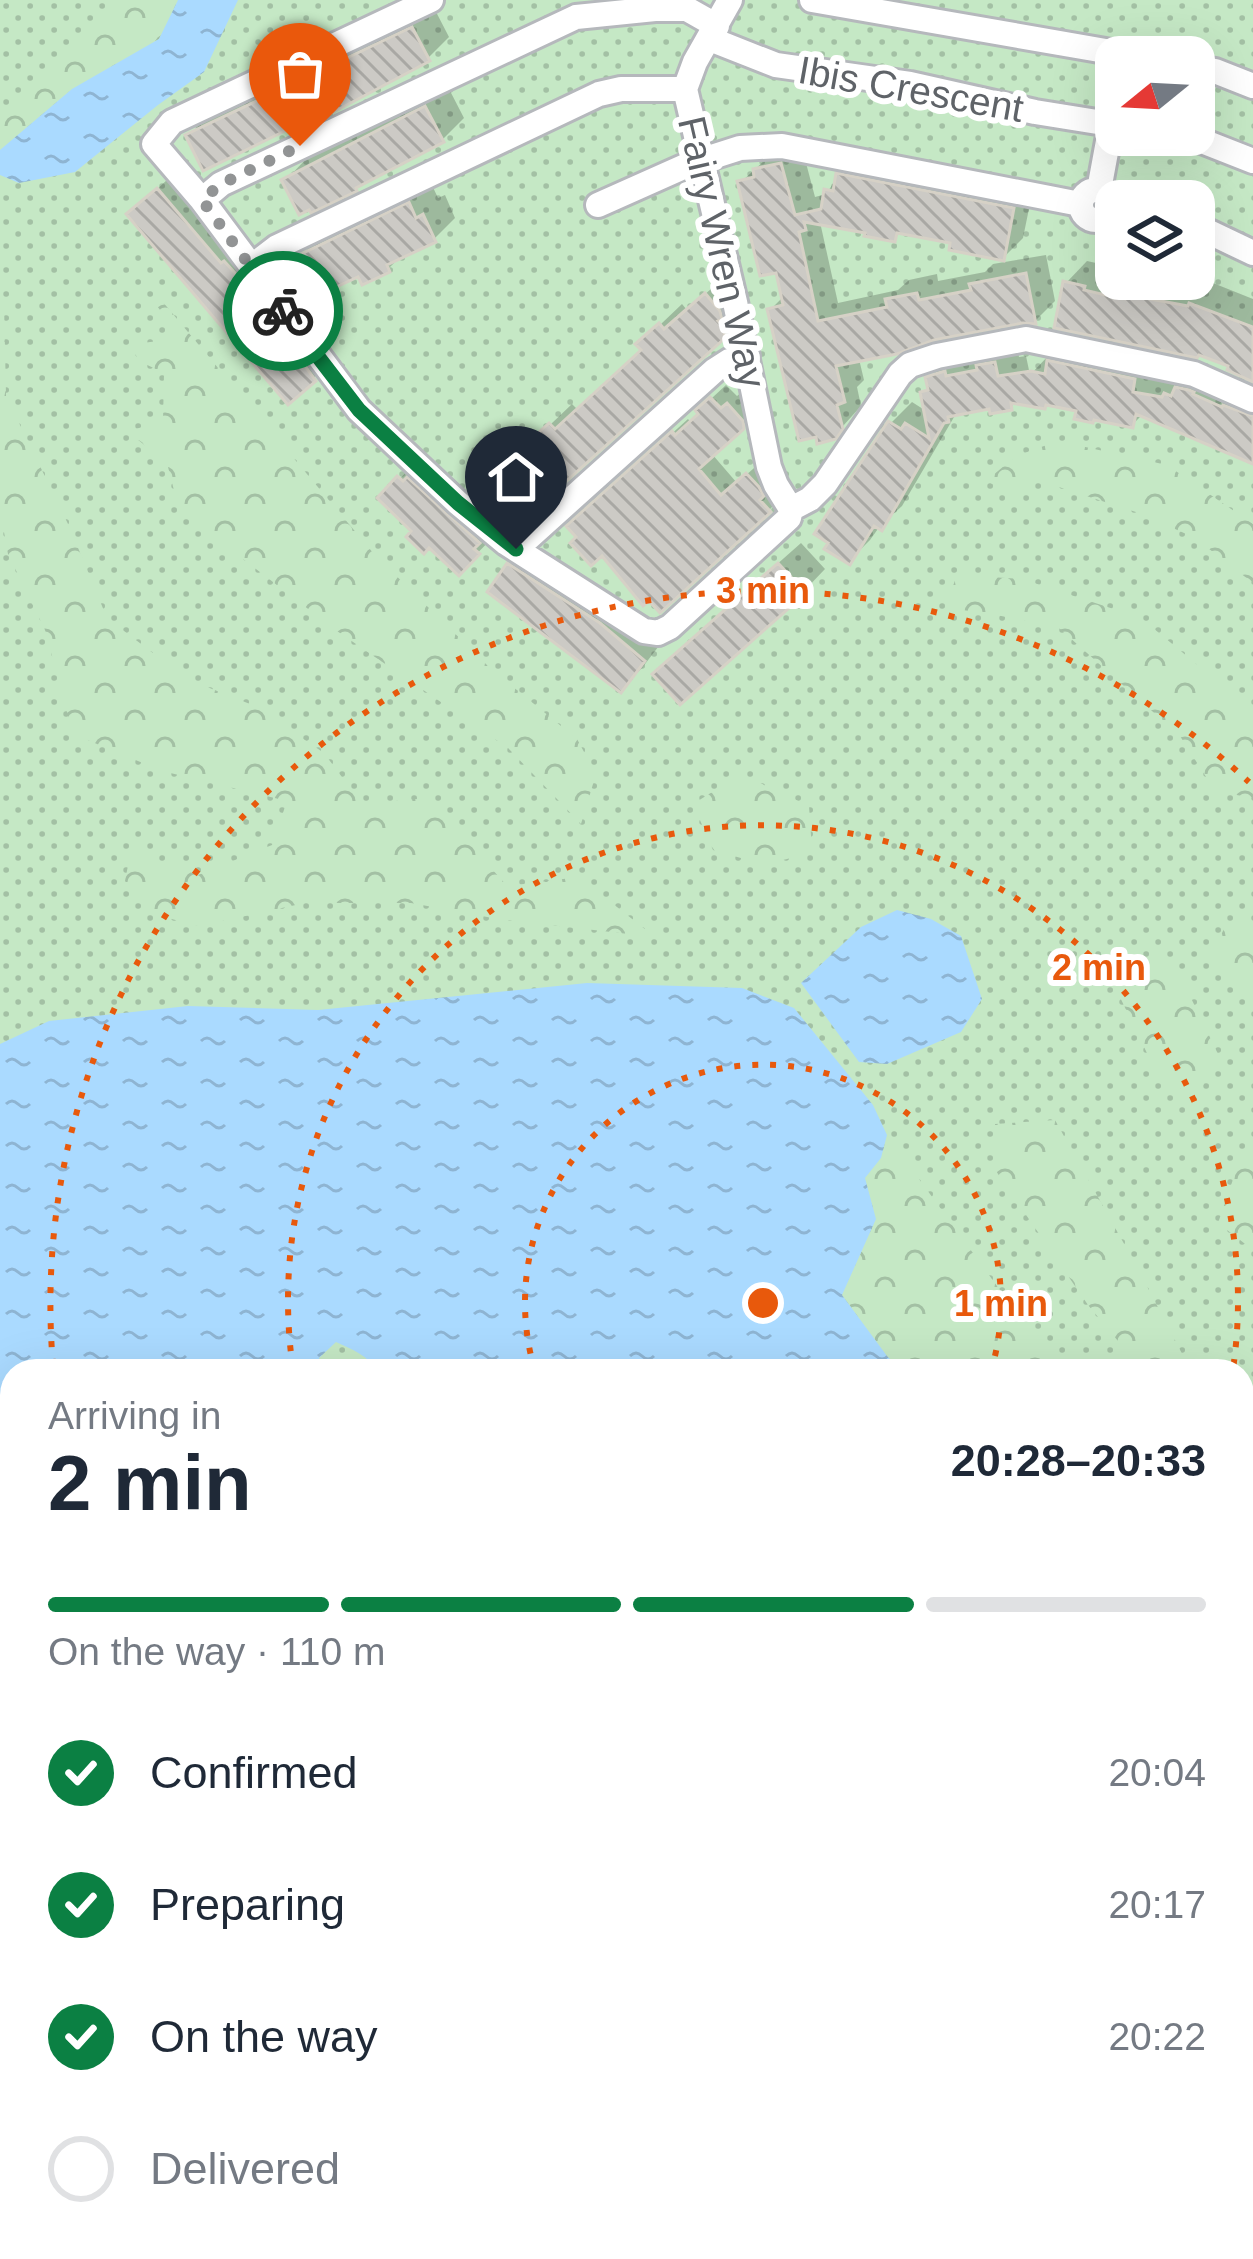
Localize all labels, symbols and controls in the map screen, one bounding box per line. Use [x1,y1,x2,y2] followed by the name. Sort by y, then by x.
[249,23,351,146] pin
[1095,36,1215,156] north arrow
[1095,36,1215,300] map controls
[267,41,333,107] icon: bag
[795,48,1027,130] street label: Ibis Crescent
[670,112,774,392] street label: Fairy Wren Way
[1095,180,1215,300] button: layers
[223,251,343,371] courier
[250,278,316,344] icon: bike
[465,426,567,549] pin
[483,444,549,510] icon: home
[716,570,810,611] text: 3 min
[1052,947,1146,988] text: 2 min
[742,1282,784,1324] centre of rings
[954,1283,1048,1324] text: 1 min
[48,1394,221,1437] text: Arriving in
[951,1435,1206,1486] text: 20:28–20:33
[48,1439,252,1527] text: 2 min
[48,1630,385,1673] text: On the way · 110 m
[48,1740,114,1806] icon: check
[150,1747,358,1798] text: Confirmed
[1108,1751,1206,1794] text: 20:04
[48,1872,114,1938] icon: check
[150,1879,345,1930] text: Preparing
[1108,1883,1206,1926] text: 20:17
[48,2004,114,2070] icon: check
[150,2011,378,2062] text: On the way
[1108,2015,1206,2058] text: 20:22
[150,2143,340,2194] text: Delivered

